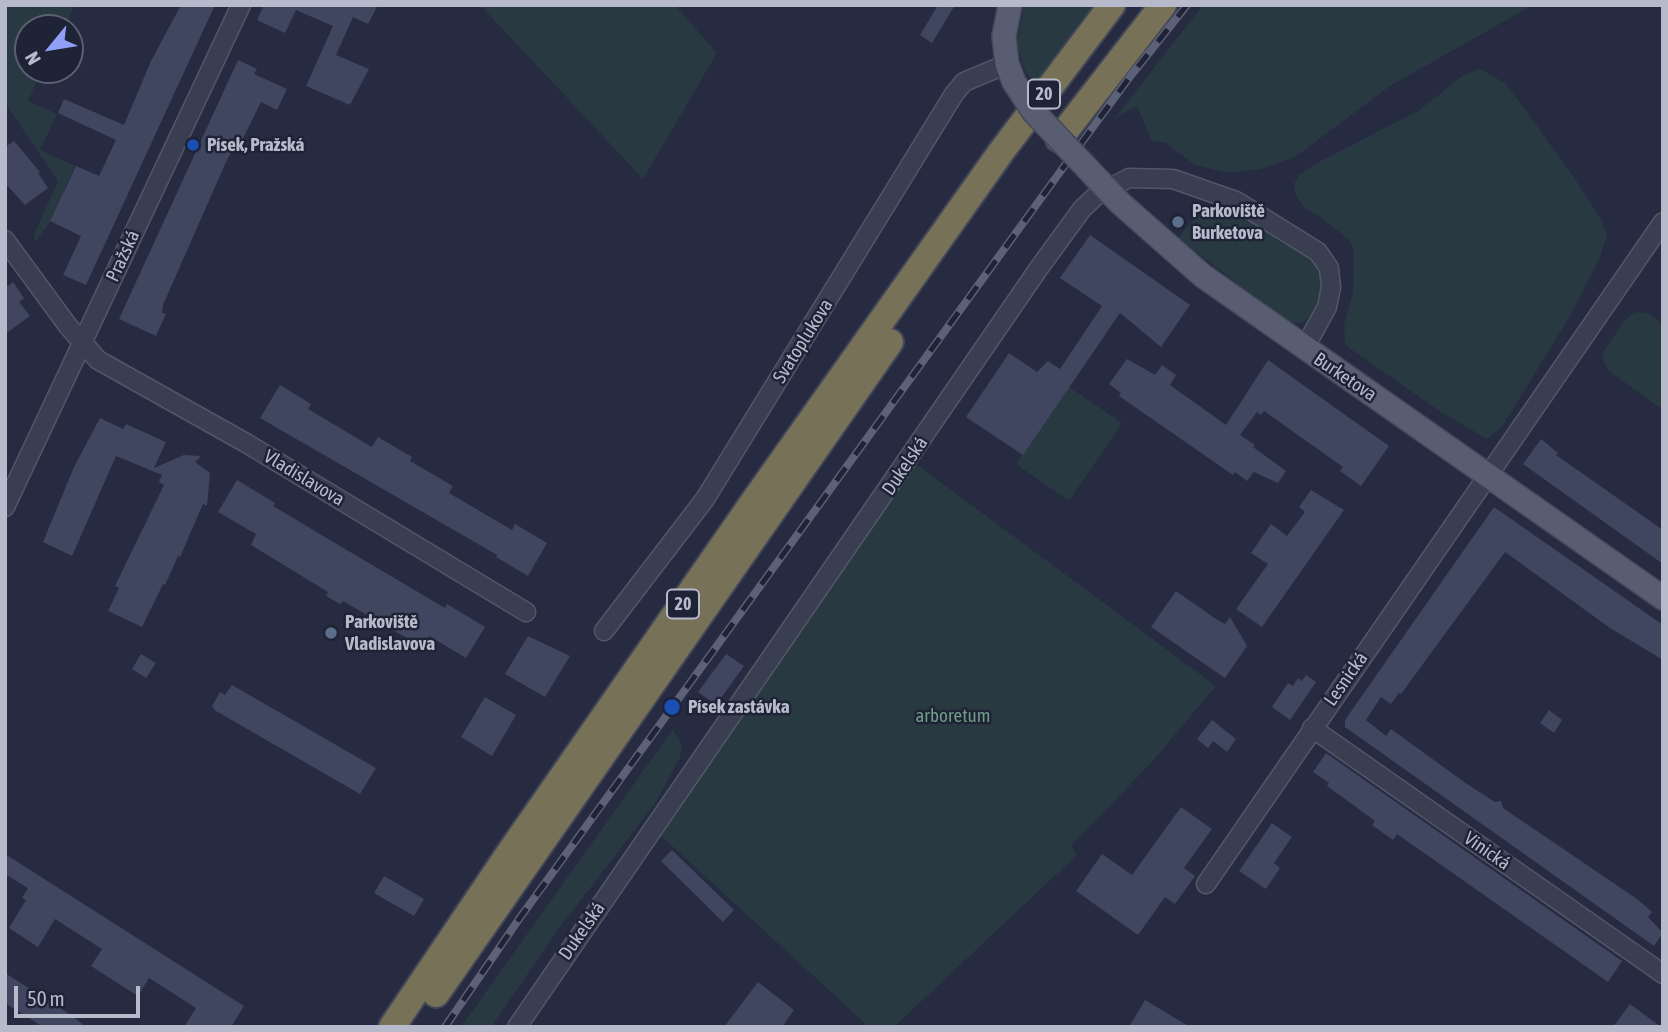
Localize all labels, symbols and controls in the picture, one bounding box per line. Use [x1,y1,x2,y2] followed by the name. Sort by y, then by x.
[14,14,84,84] north arrow
[20,48,45,69] text: N
[1028,80,1060,108] road number: 20
[207,134,304,156] place label: Písek, Pražská
[185,137,201,153] marker: Písek, Pražská
[1192,200,1265,244] place label: Parkoviště Burketova
[1170,214,1186,230] marker: Parkoviště Burketova
[101,227,145,285] street label: Pražská
[768,295,838,387] street label: Svatoplukova
[1309,348,1381,406] street label: Burketova
[877,433,933,499] street label: Dukelská
[260,445,348,511] street label: Vladislavova
[667,590,699,618] road number: 20
[345,611,435,655] place label: Parkoviště Vladislavova
[323,625,339,641] marker: Parkoviště Vladislavova
[1319,648,1373,710] street label: Lesnická
[688,696,789,718] place label: Písek zastávka
[662,697,682,717] marker: Písek zastávka
[916,705,990,727] park label: arboretum
[1459,827,1515,875] street label: Vinická
[554,898,610,964] street label: Dukelská
[18,972,144,1016] scale bar
[27,986,65,1010] text: 50 m

